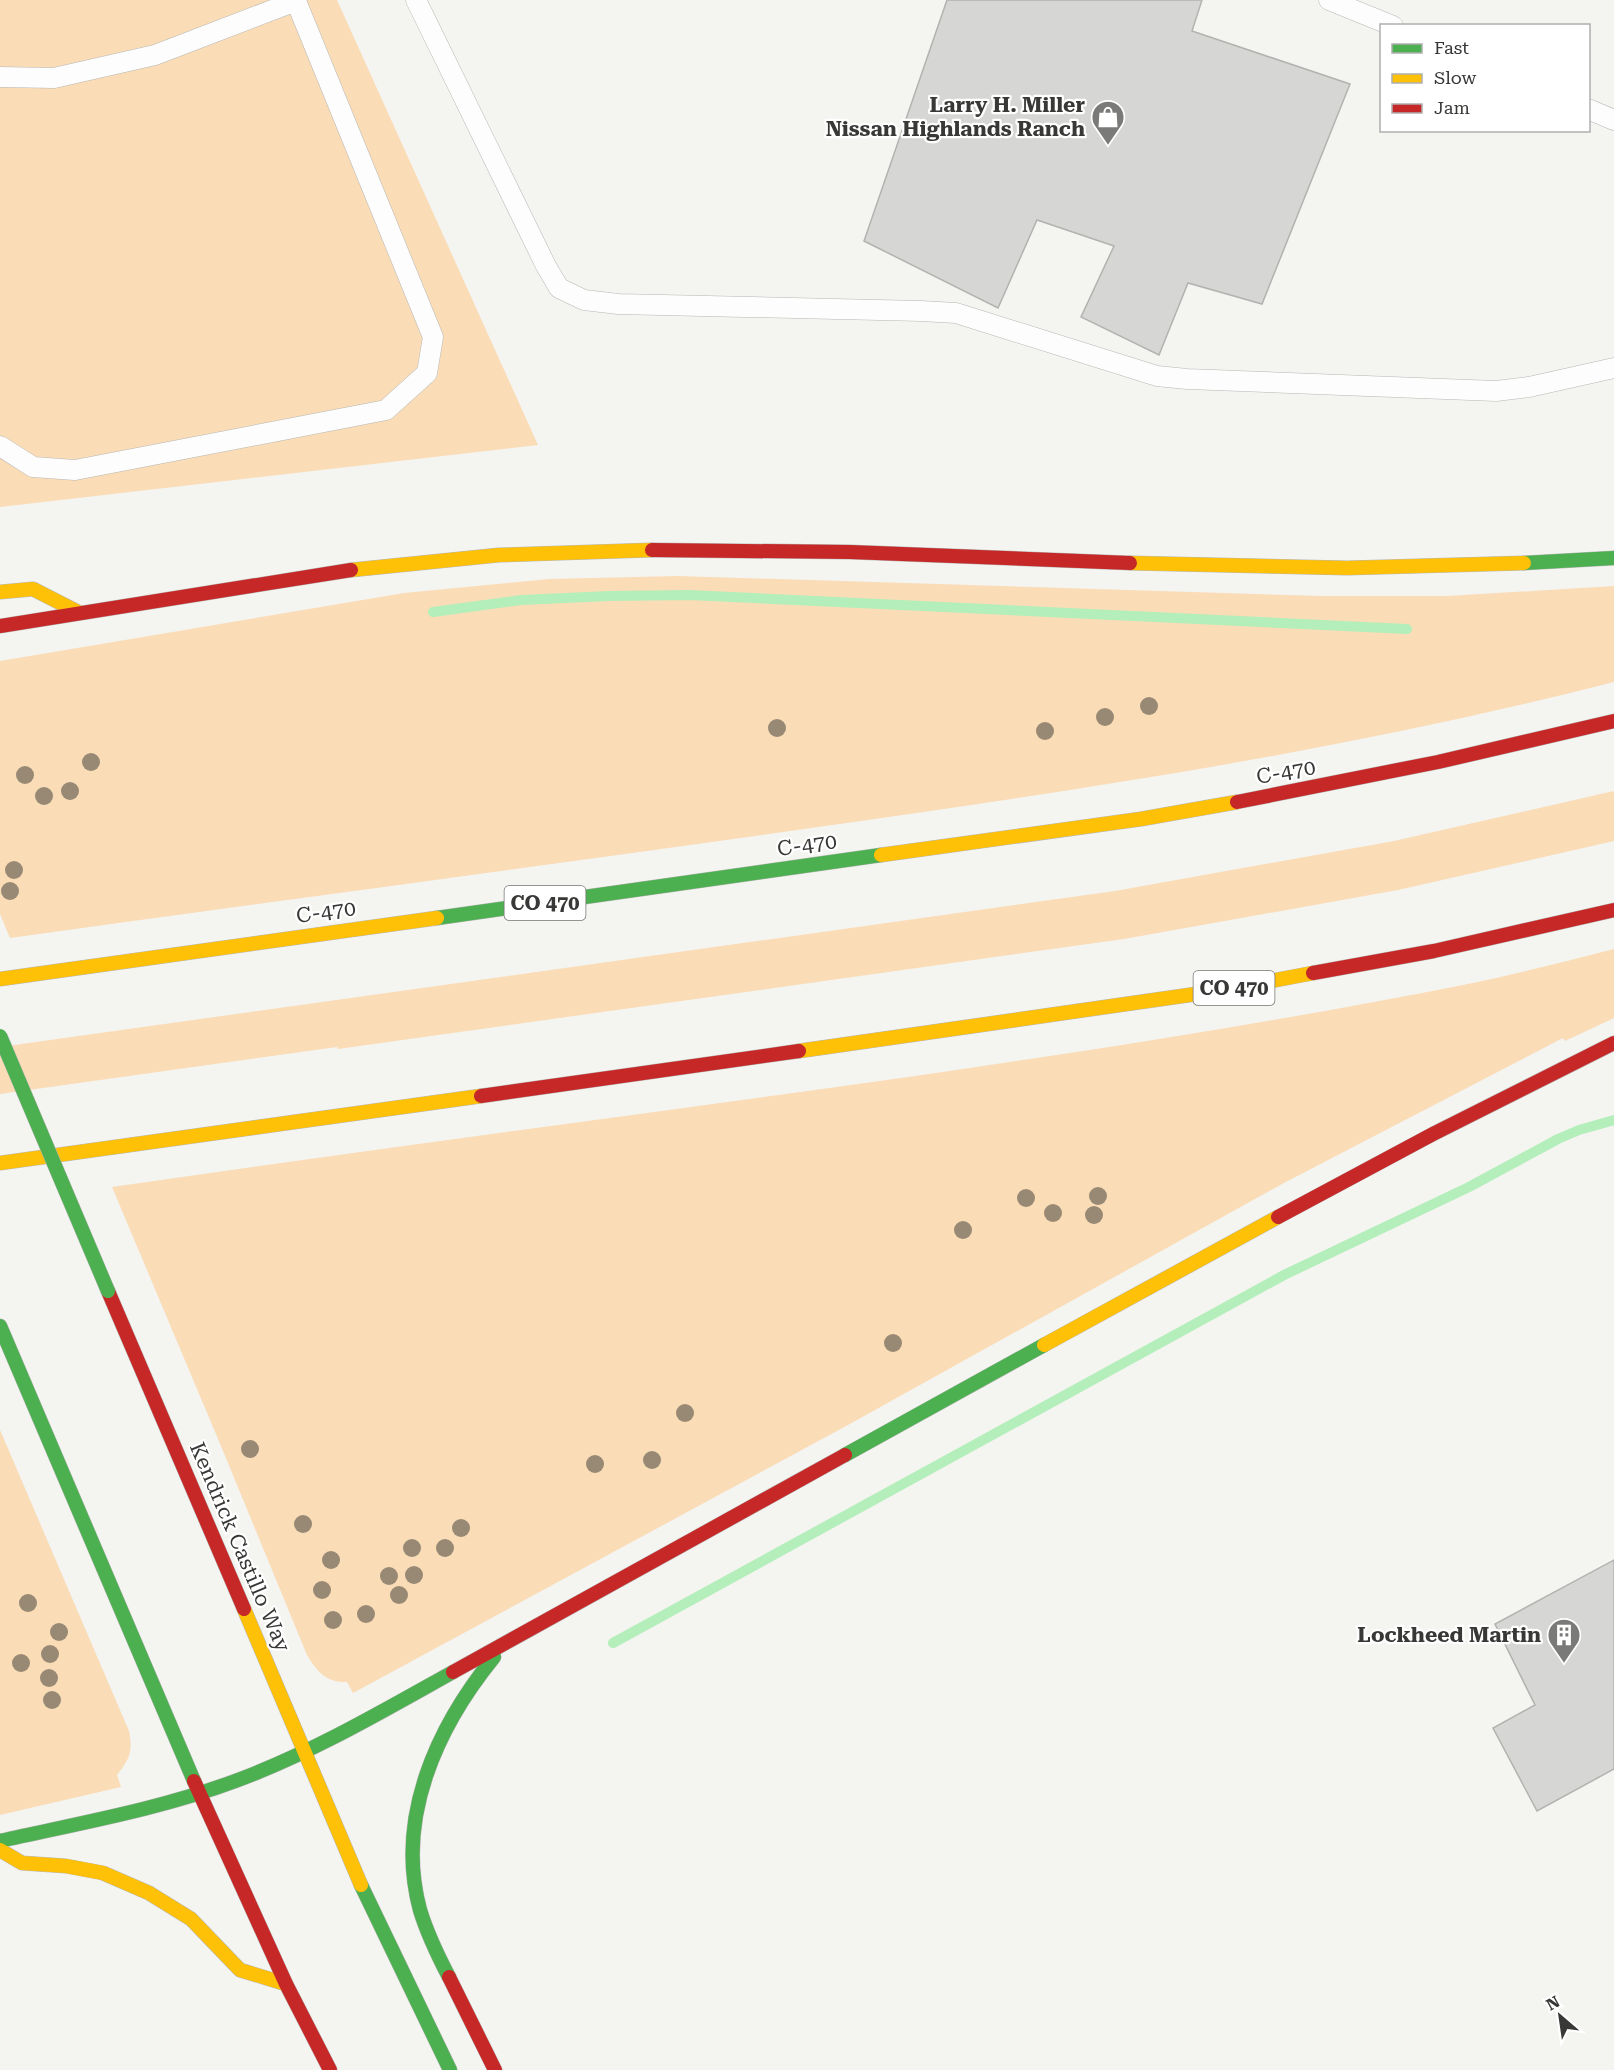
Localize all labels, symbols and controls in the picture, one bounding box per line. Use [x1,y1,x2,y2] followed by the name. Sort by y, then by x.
[1380,24,1590,132] legend
[1434,37,1469,58] text: Fast
[1434,67,1476,88] text: Slow
[826,93,1085,141] place label: Larry H. Miller Nissan Highlands Ranch
[1434,97,1470,118] text: Jam
[1090,99,1126,146] shop icon: Larry H. Miller Nissan Highlands Ranch
[1254,755,1318,789] street label: C-470
[776,829,838,861] street label: C-470
[504,886,586,920] road number: CO 470
[295,896,357,928] street label: C-470
[1194,971,1274,1005] road number: CO 470
[185,1439,295,1656] street label: Kendrick Castillo Way
[1546,1617,1582,1664] building icon: Lockheed Martin
[1357,1623,1541,1647] place label: Lockheed Martin
[1530,1986,1590,2046] north arrow
[1543,1992,1563,2015] text: N

